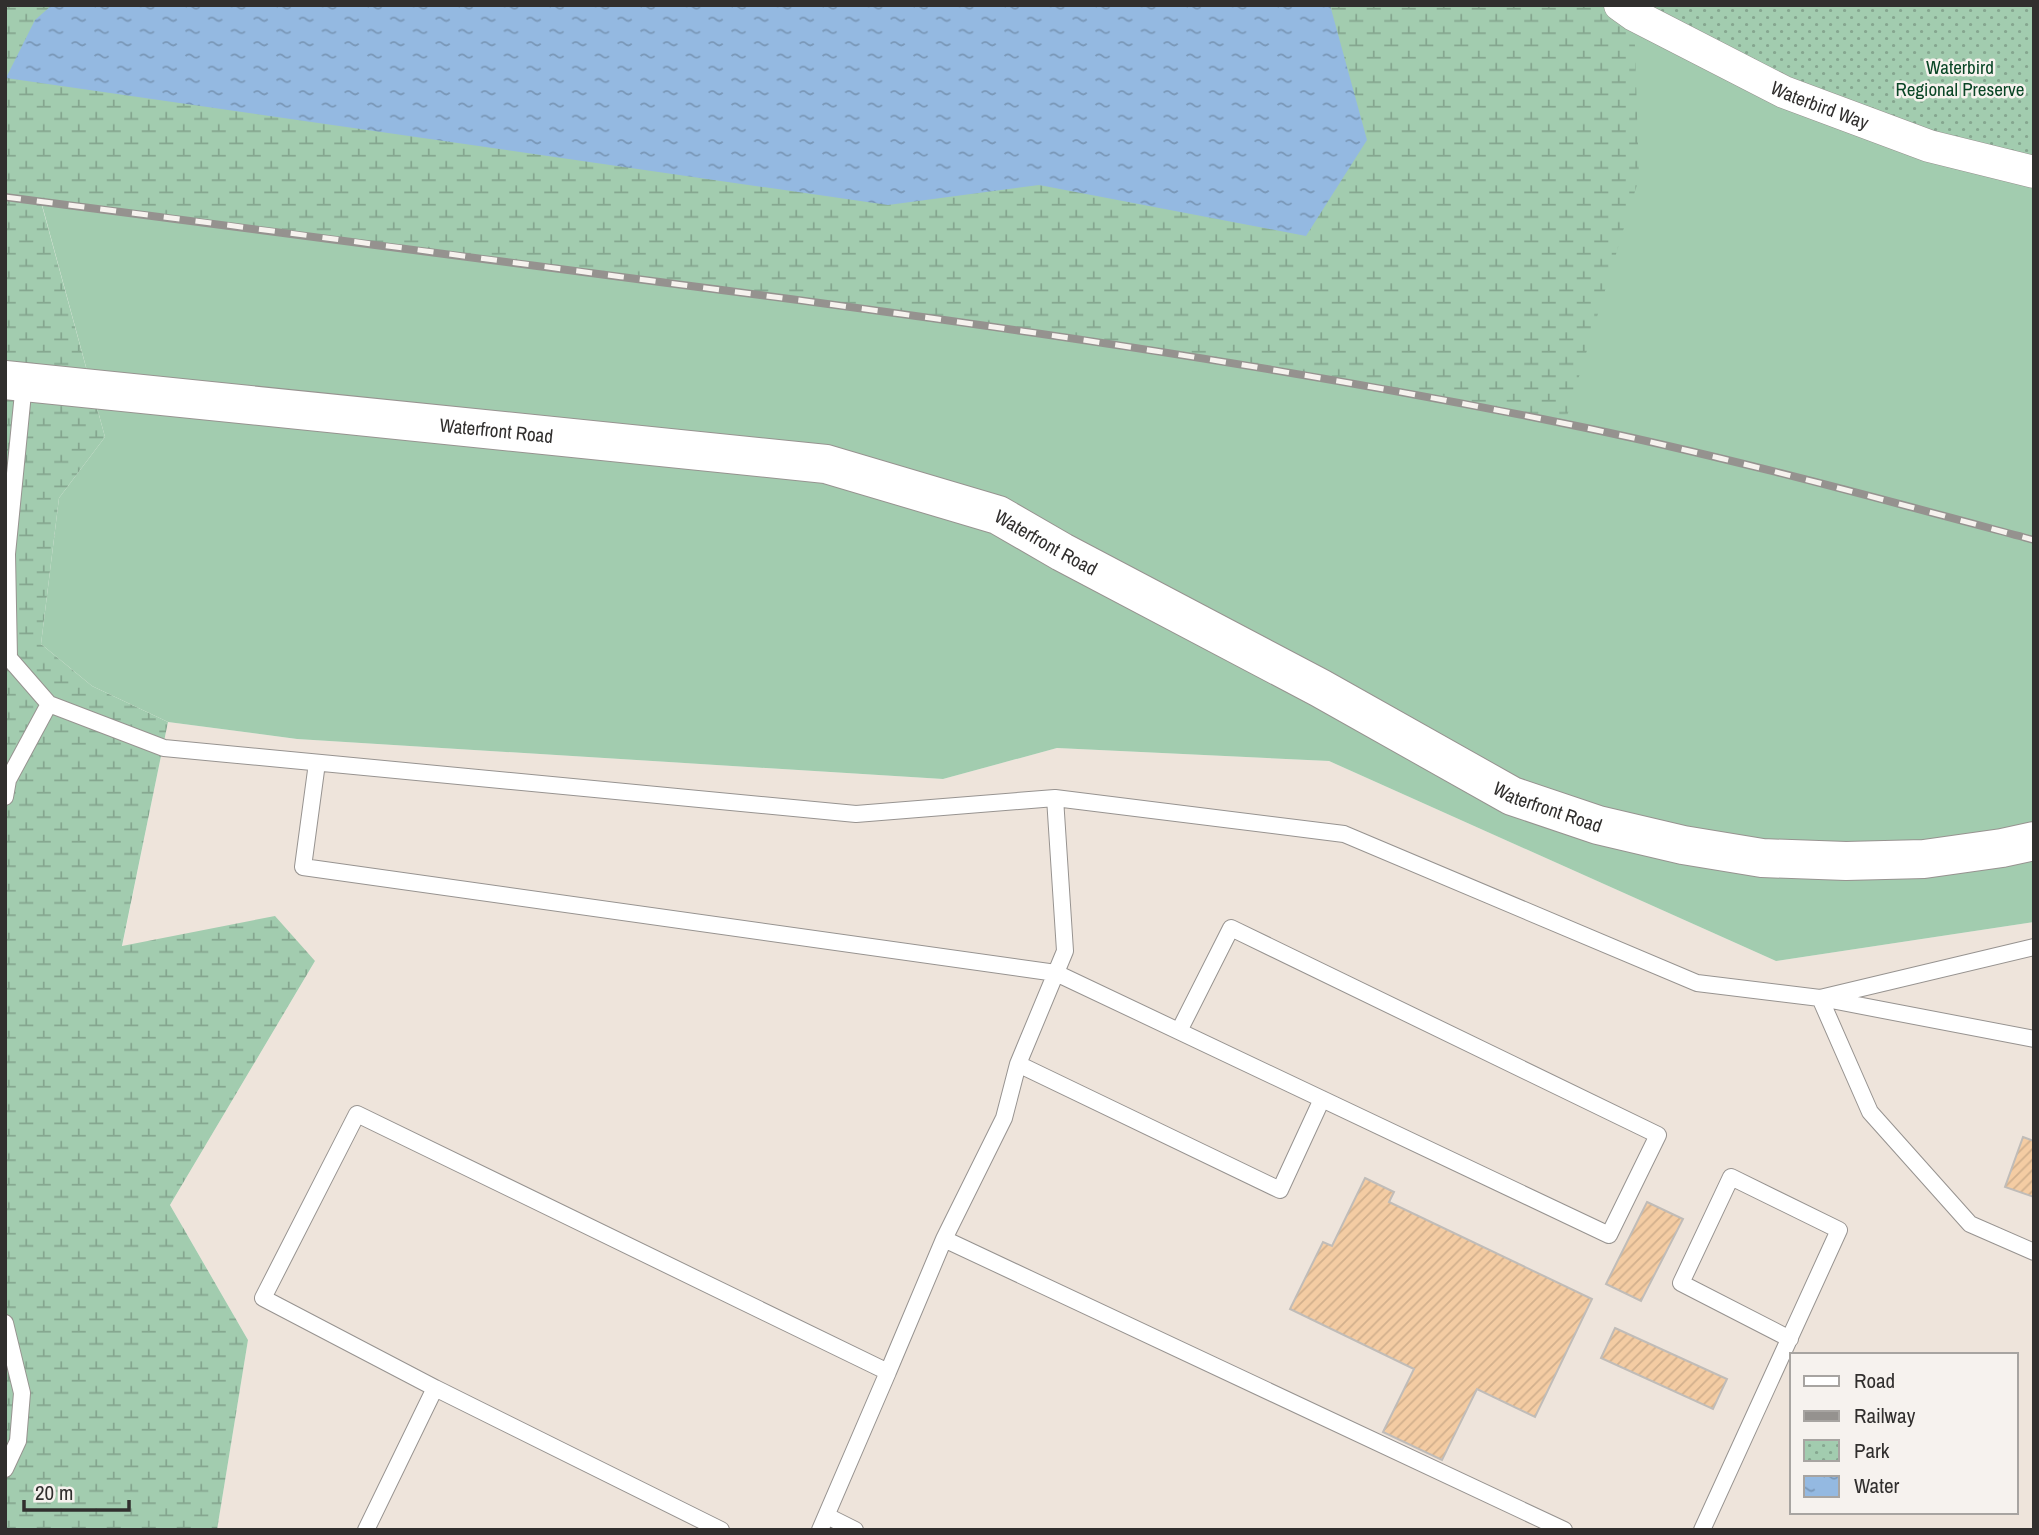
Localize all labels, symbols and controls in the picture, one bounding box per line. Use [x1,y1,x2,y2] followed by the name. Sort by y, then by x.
[1895,54,2025,102] park label: Waterbird Regional Preserve
[1766,74,1873,136] street label: Waterbird Way
[438,412,554,449] street label: Waterfront Road
[990,503,1102,581] street label: Waterfront Road
[1489,775,1606,838] street label: Waterfront Road
[1790,1353,2018,1514] legend
[1854,1366,1895,1395] text: Road
[1854,1401,1916,1430] text: Railway
[1854,1436,1890,1465] text: Park
[24,1468,130,1512] scale bar
[1854,1471,1900,1500] text: Water
[35,1478,73,1507] text: 20 m

